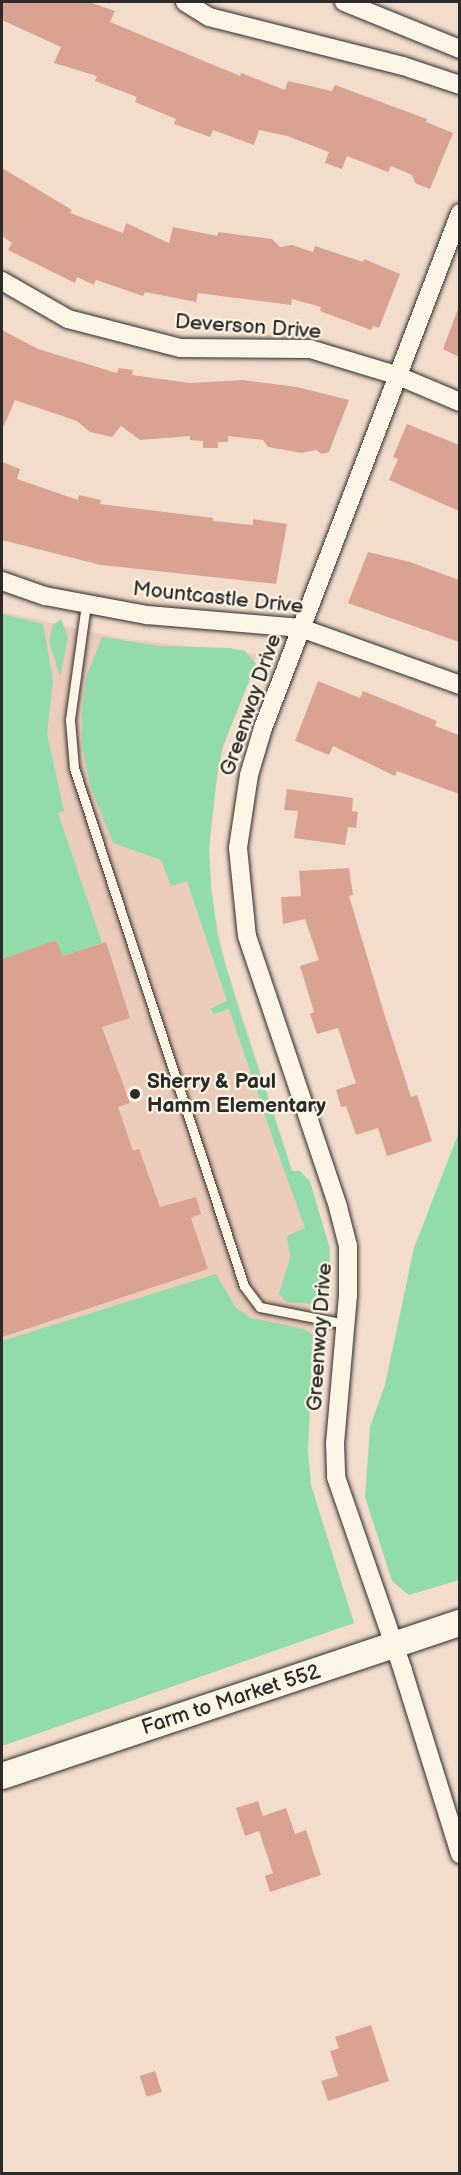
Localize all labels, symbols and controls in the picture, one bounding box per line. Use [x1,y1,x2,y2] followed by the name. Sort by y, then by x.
[174,309,322,345] street label: Deverson Drive
[132,577,304,619] street label: Mountcastle Drive
[215,630,287,780] street label: Greenway Drive
[147,1069,326,1119] place label: Sherry & Paul Hamm Elementary
[128,1087,142,1101] marker: Sherry & Paul Hamm Elementary
[302,1261,338,1413] street label: Greenway Drive
[138,1659,324,1741] street label: Farm to Market 552

